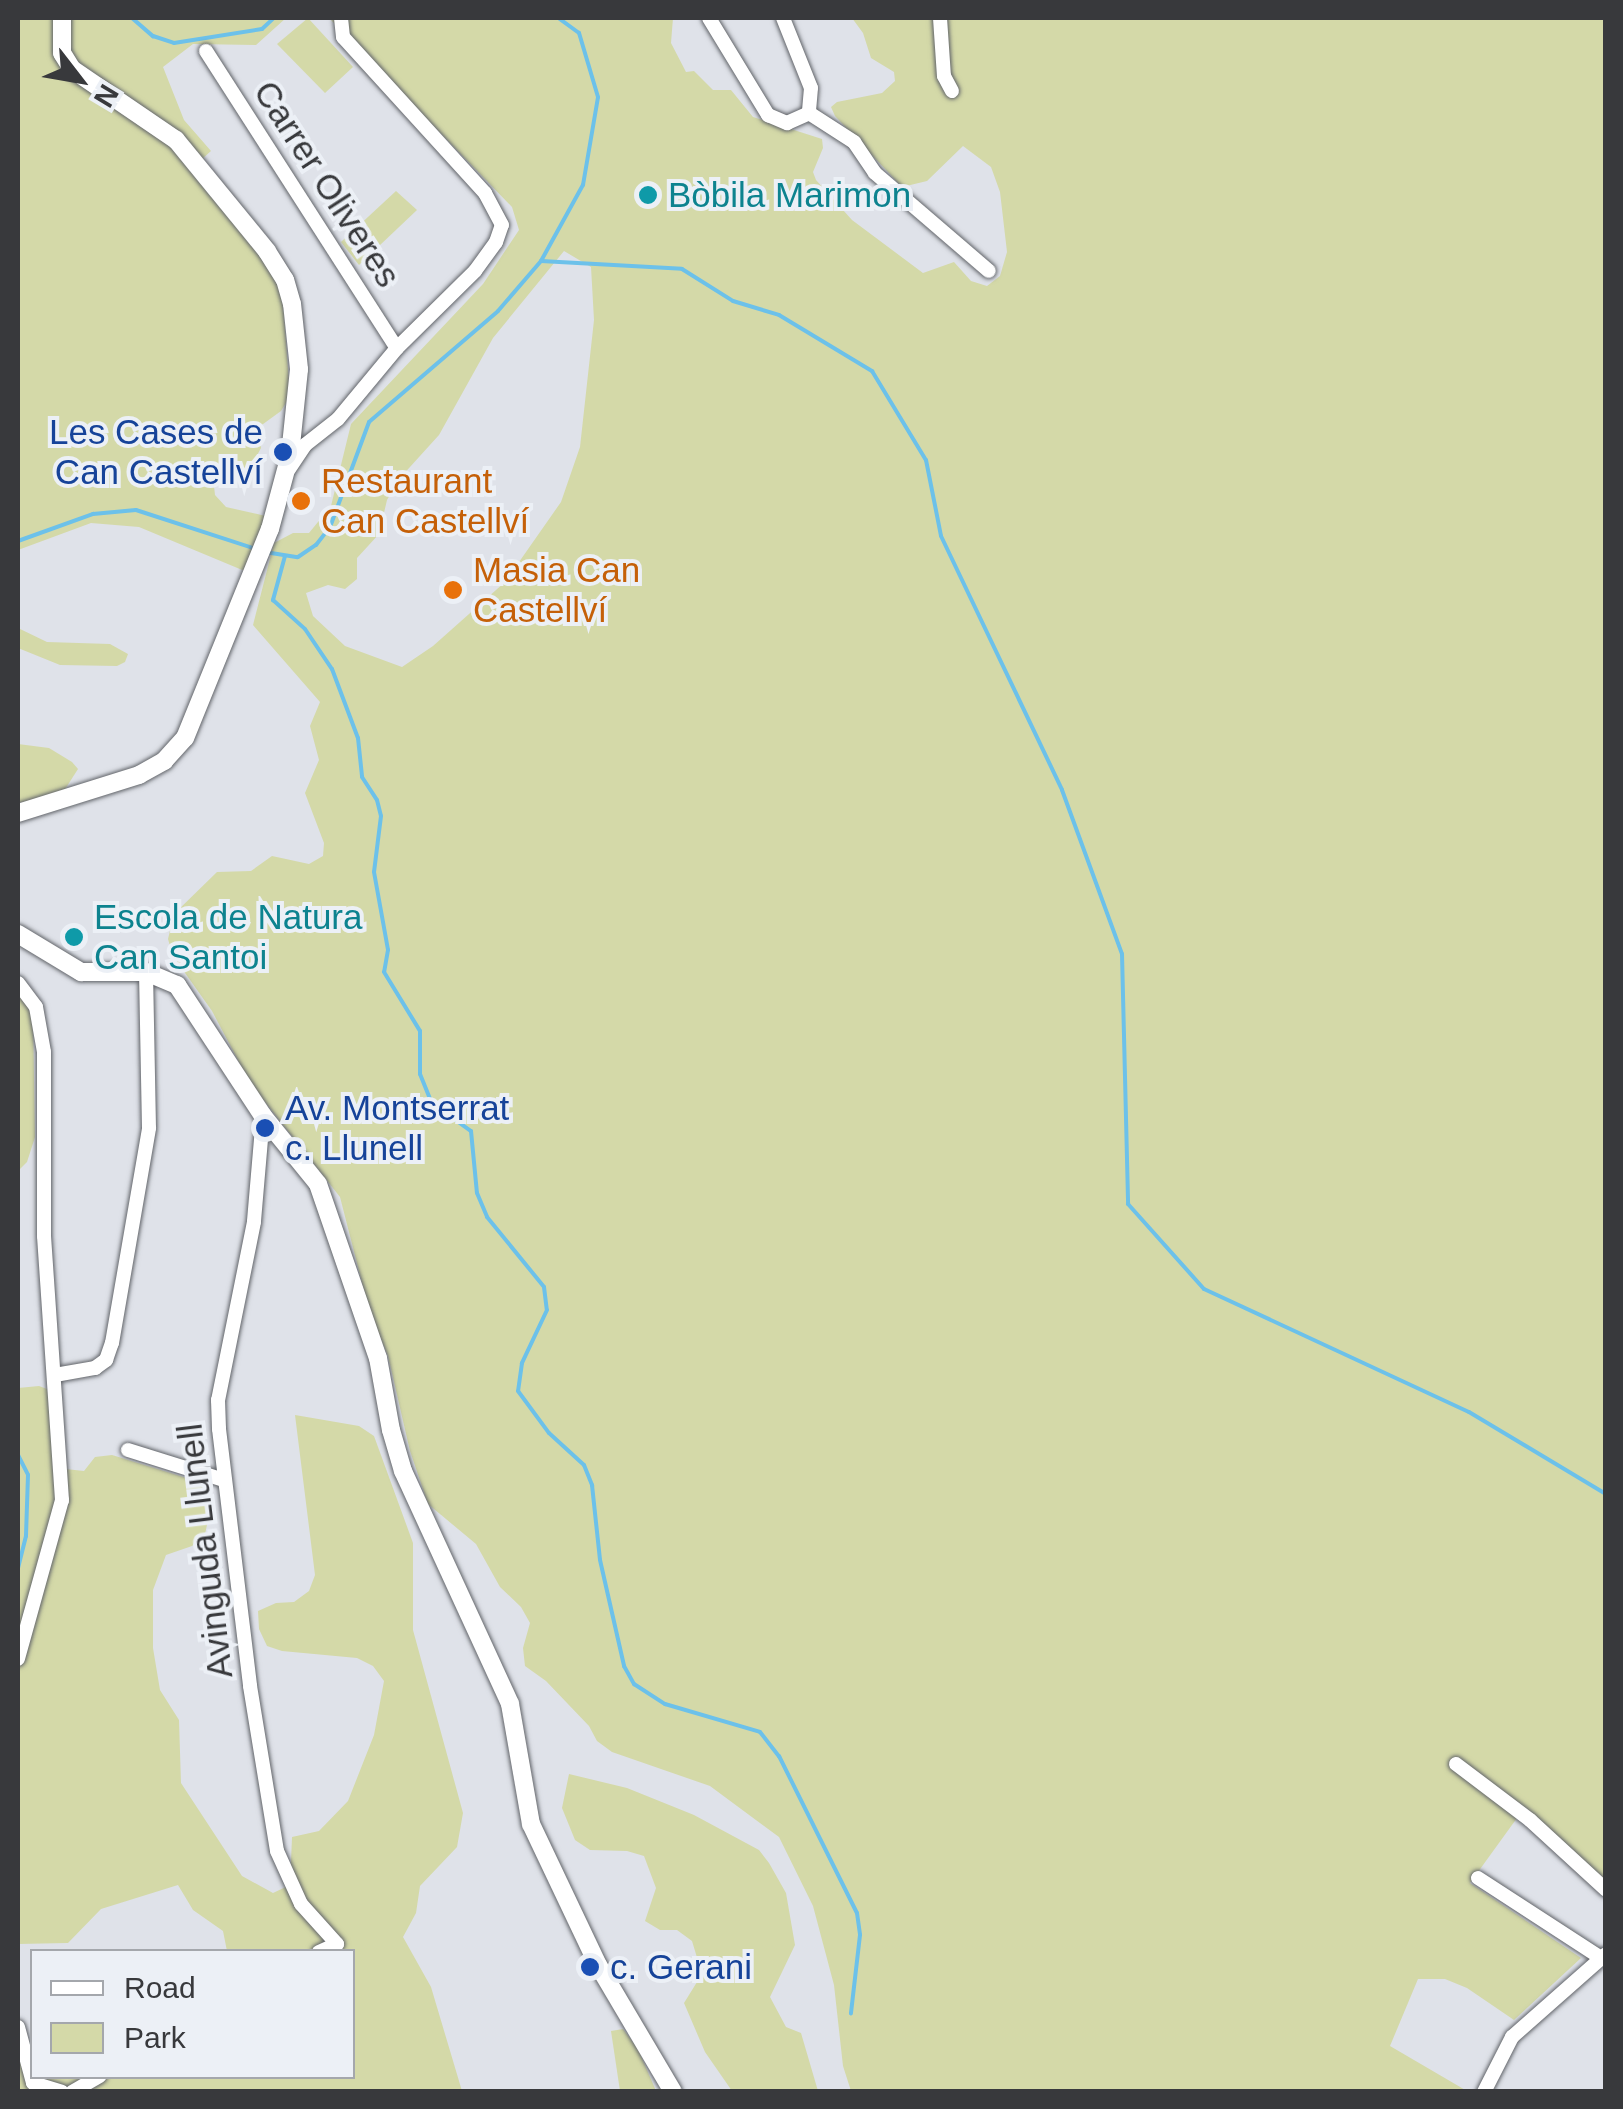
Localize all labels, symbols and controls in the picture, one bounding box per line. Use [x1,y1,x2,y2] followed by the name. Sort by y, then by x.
[30,30,130,130] north arrow
[245,73,409,295] street label: Carrer Oliveres
[88,79,125,112] text: N
[668,174,911,216] place label: Bòbila Marimon
[637,184,659,206] marker: Bòbila Marimon
[49,411,263,493] place label: Les Cases de Can Castellví
[272,441,294,463] marker: Les Cases de Can Castellví
[321,460,529,542] place label: Restaurant Can Castellví
[290,490,312,512] marker: Restaurant Can Castellví
[473,549,640,631] place label: Masia Can Castellví
[442,579,464,601] marker: Masia Can Castellví
[94,896,362,978] place label: Escola de Natura Can Santoi
[63,926,85,948] marker: Escola de Natura Can Santoi
[285,1087,509,1169] place label: Av. Montserrat c. Llunell
[254,1117,276,1139] marker: Av. Montserrat c. Llunell
[169,1421,241,1681] street label: Avinguda Llunell
[610,1946,752,1988] place label: c. Gerani
[30,1949,355,2079] legend
[579,1956,601,1978] marker: c. Gerani
[124,1971,196,2004] text: Road
[124,2021,186,2054] text: Park

